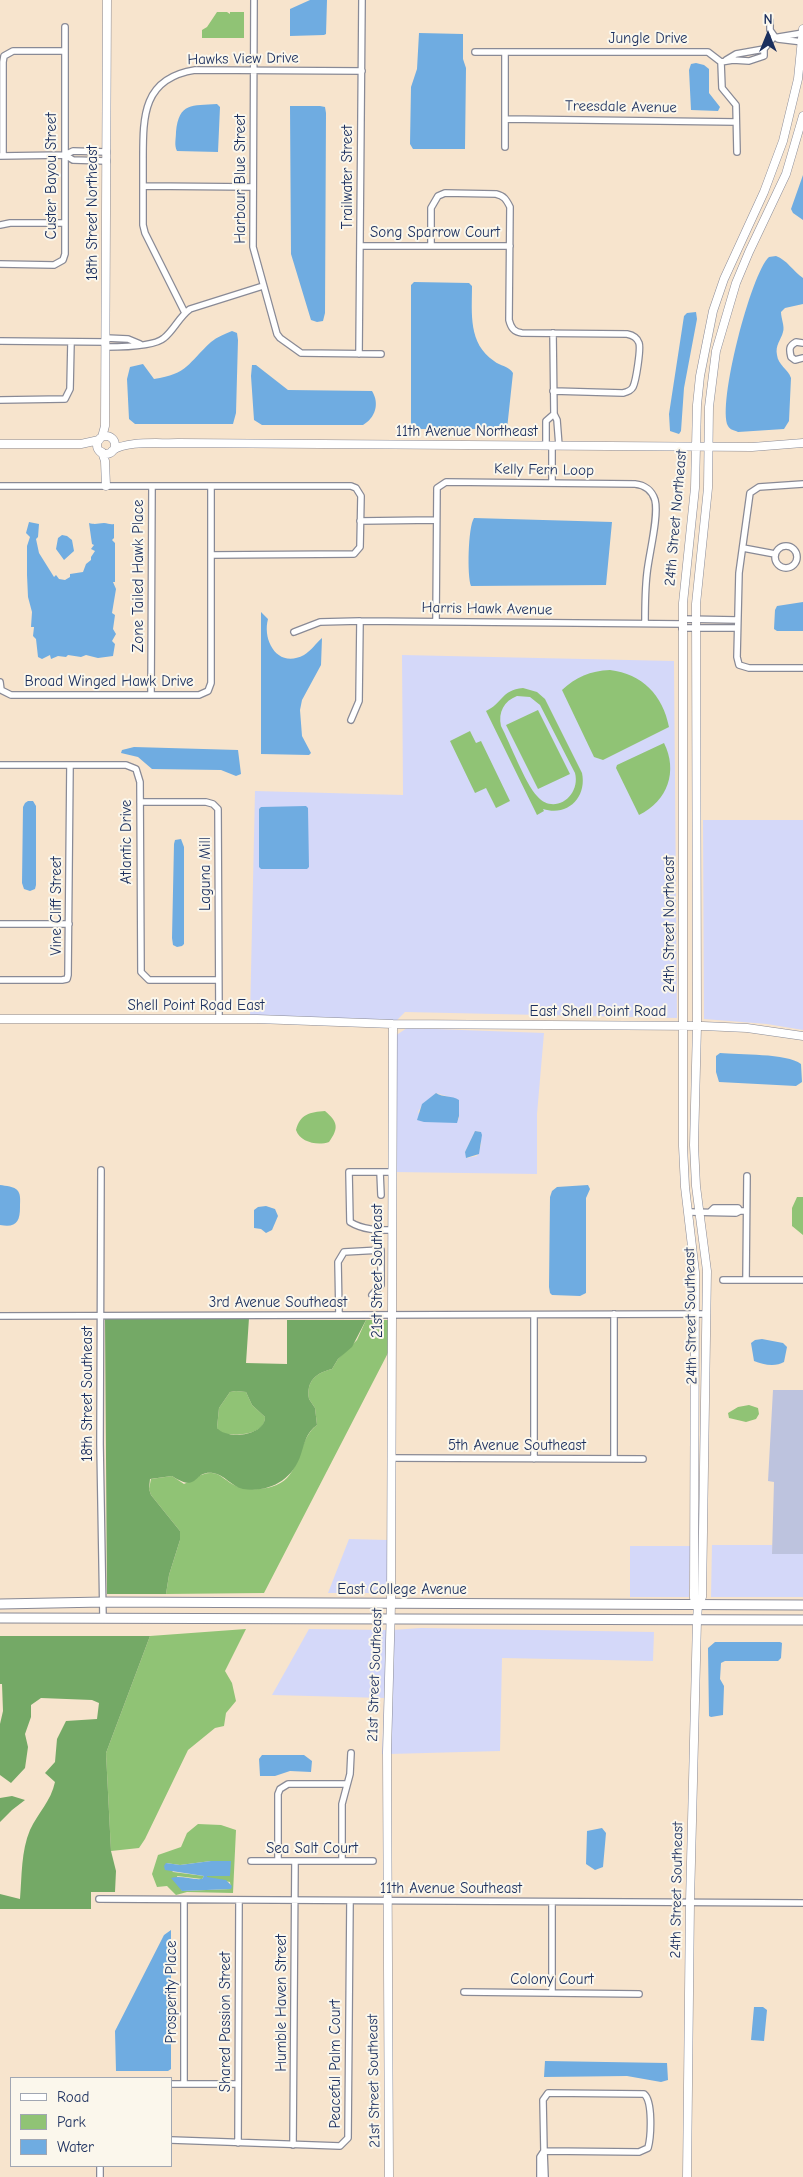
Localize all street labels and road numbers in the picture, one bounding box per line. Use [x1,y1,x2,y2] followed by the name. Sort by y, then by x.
[609,30,687,48] street label: Jungle Drive
[187,49,299,69] street label: Hawks View Drive
[565,97,677,117] street label: Treesdale Avenue
[43,112,61,240] street label: Custer Bayou Street
[232,114,250,244] street label: Harbour Blue Street
[339,125,357,229] street label: Trailwater Street
[84,145,102,281] street label: 18th Street Northeast
[370,224,500,242] street label: Song Sparrow Court
[396,423,538,441] street label: 11th Avenue Northeast
[661,449,691,587] street label: 24th Street Northeast
[494,460,594,480] street label: Kelly Fern Loop
[130,500,148,652] street label: Zone Tailed Hawk Place
[422,599,552,619] street label: Harris Hawk Avenue
[25,673,193,691] street label: Broad Winged Hawk Drive
[118,800,136,884] street label: Atlantic Drive
[197,837,215,911] street label: Laguna Mill
[48,856,66,956] street label: Vine Cliff Street
[661,856,679,992] street label: 24th Street Northeast
[128,997,264,1015] street label: Shell Point Road East
[530,1003,666,1021] street label: East Shell Point Road
[369,1204,387,1338] street label: 21st Street Southeast
[681,1247,701,1385] street label: 24th Street Southeast
[209,1294,347,1312] street label: 3rd Avenue Southeast
[79,1326,97,1462] street label: 18th Street Southeast
[448,1437,586,1455] street label: 5th Avenue Southeast
[337,1581,467,1599] street label: East College Avenue
[364,1608,386,1742] street label: 21st Street Southeast
[667,1821,687,1959] street label: 24th Street Southeast
[266,1840,358,1858] street label: Sea Salt Court
[380,1880,522,1898] street label: 11th Avenue Southeast
[273,1934,291,2072] street label: Humble Haven Street
[163,1940,181,2044] street label: Prosperity Place
[217,1952,235,2092] street label: Shared Passion Street
[510,1971,594,1989] street label: Colony Court
[327,1999,345,2129] street label: Peaceful Palm Court
[364,2014,384,2148] street label: 21st Street Southeast

